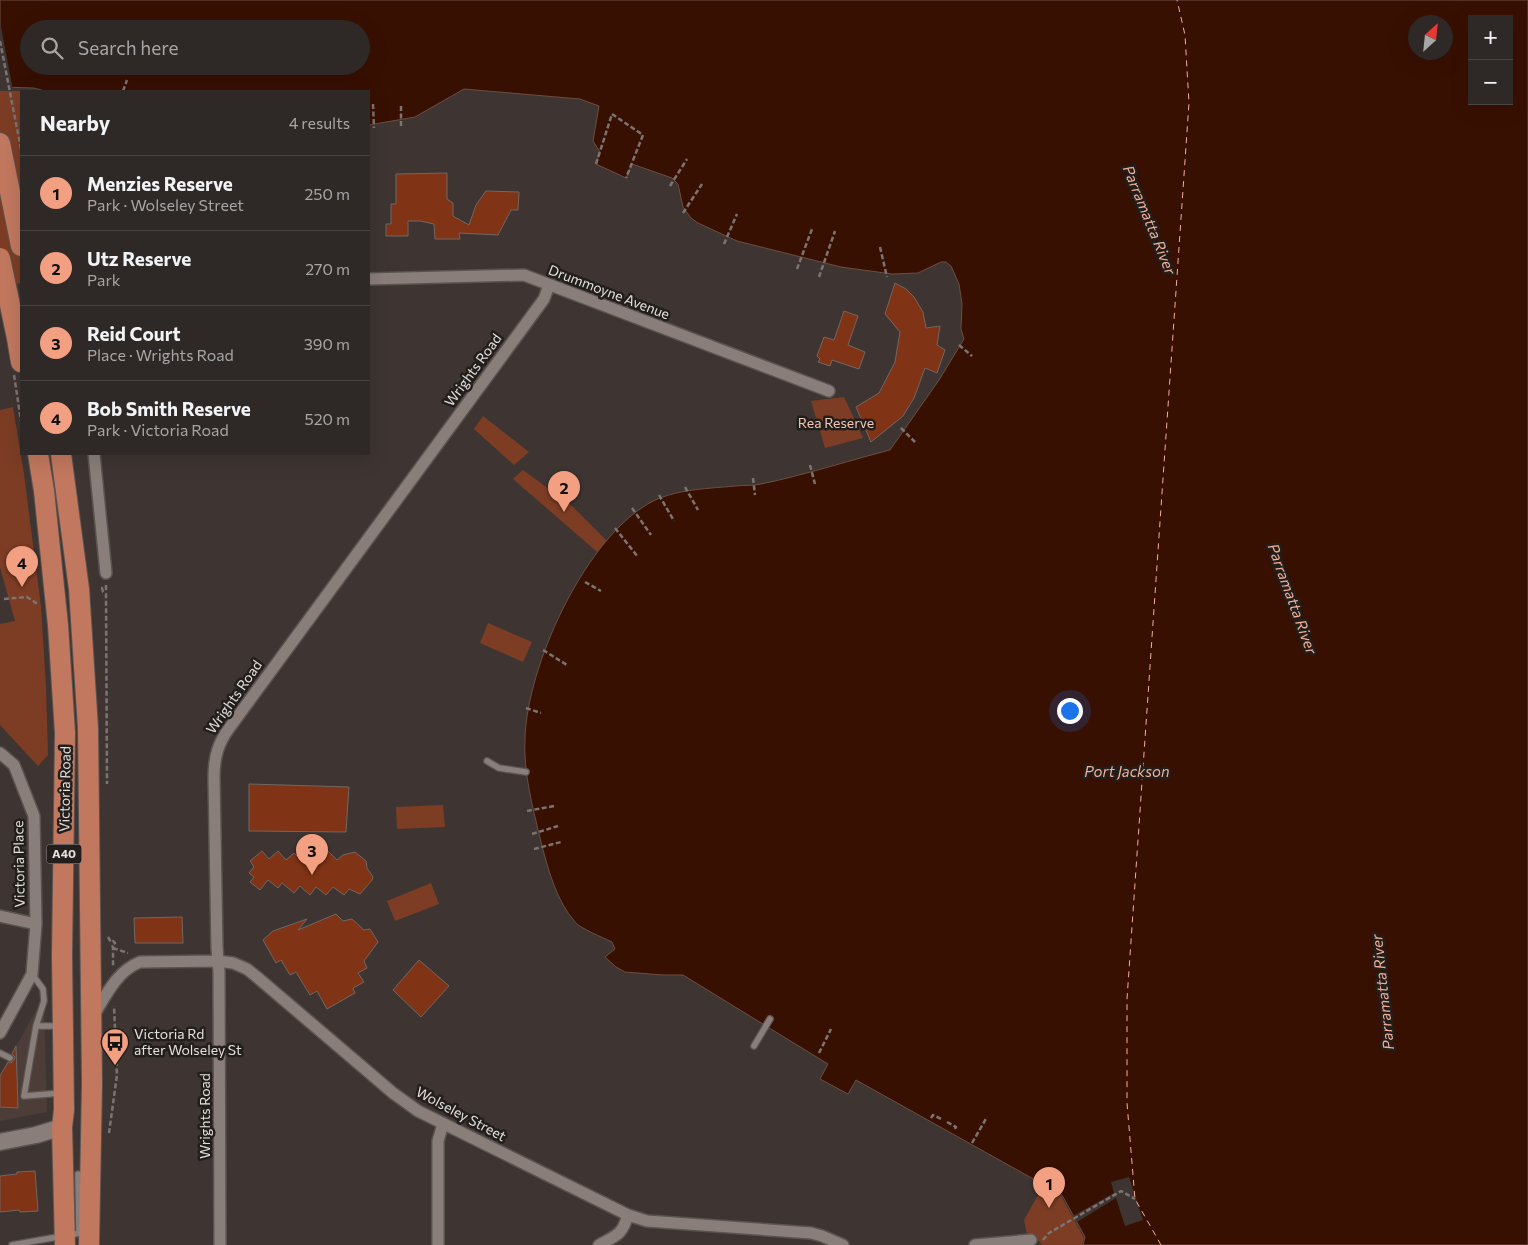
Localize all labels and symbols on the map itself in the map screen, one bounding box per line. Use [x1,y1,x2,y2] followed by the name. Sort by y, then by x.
[1408,15,1453,60] north arrow
[1120,162,1180,278] water label: Parramatta River
[546,261,672,322] street label: Drummoyne Avenue
[440,330,505,409] street label: Wrights Road
[798,414,874,431] park label: Rea Reserve
[548,471,580,512] pin: 2
[1265,541,1322,657] water label: Parramatta River
[6,546,38,587] pin: 4
[202,657,265,737] street label: Wrights Road
[1057,698,1083,724] your location
[55,746,74,832] street label: Victoria Road
[1084,762,1170,780] water label: Port Jackson
[9,820,28,908] street label: Victoria Place
[296,834,328,875] pin: 3
[46,844,82,864] road number: A40
[1367,932,1397,1051] water label: Parramatta River
[134,1025,242,1058] place label: Victoria Rd after Wolseley St
[100,1027,130,1066] bus stop icon: Victoria Rd after Wolseley St
[196,1073,213,1159] street label: Wrights Road
[413,1083,509,1144] street label: Wolseley Street
[1033,1167,1065,1208] pin: 1

